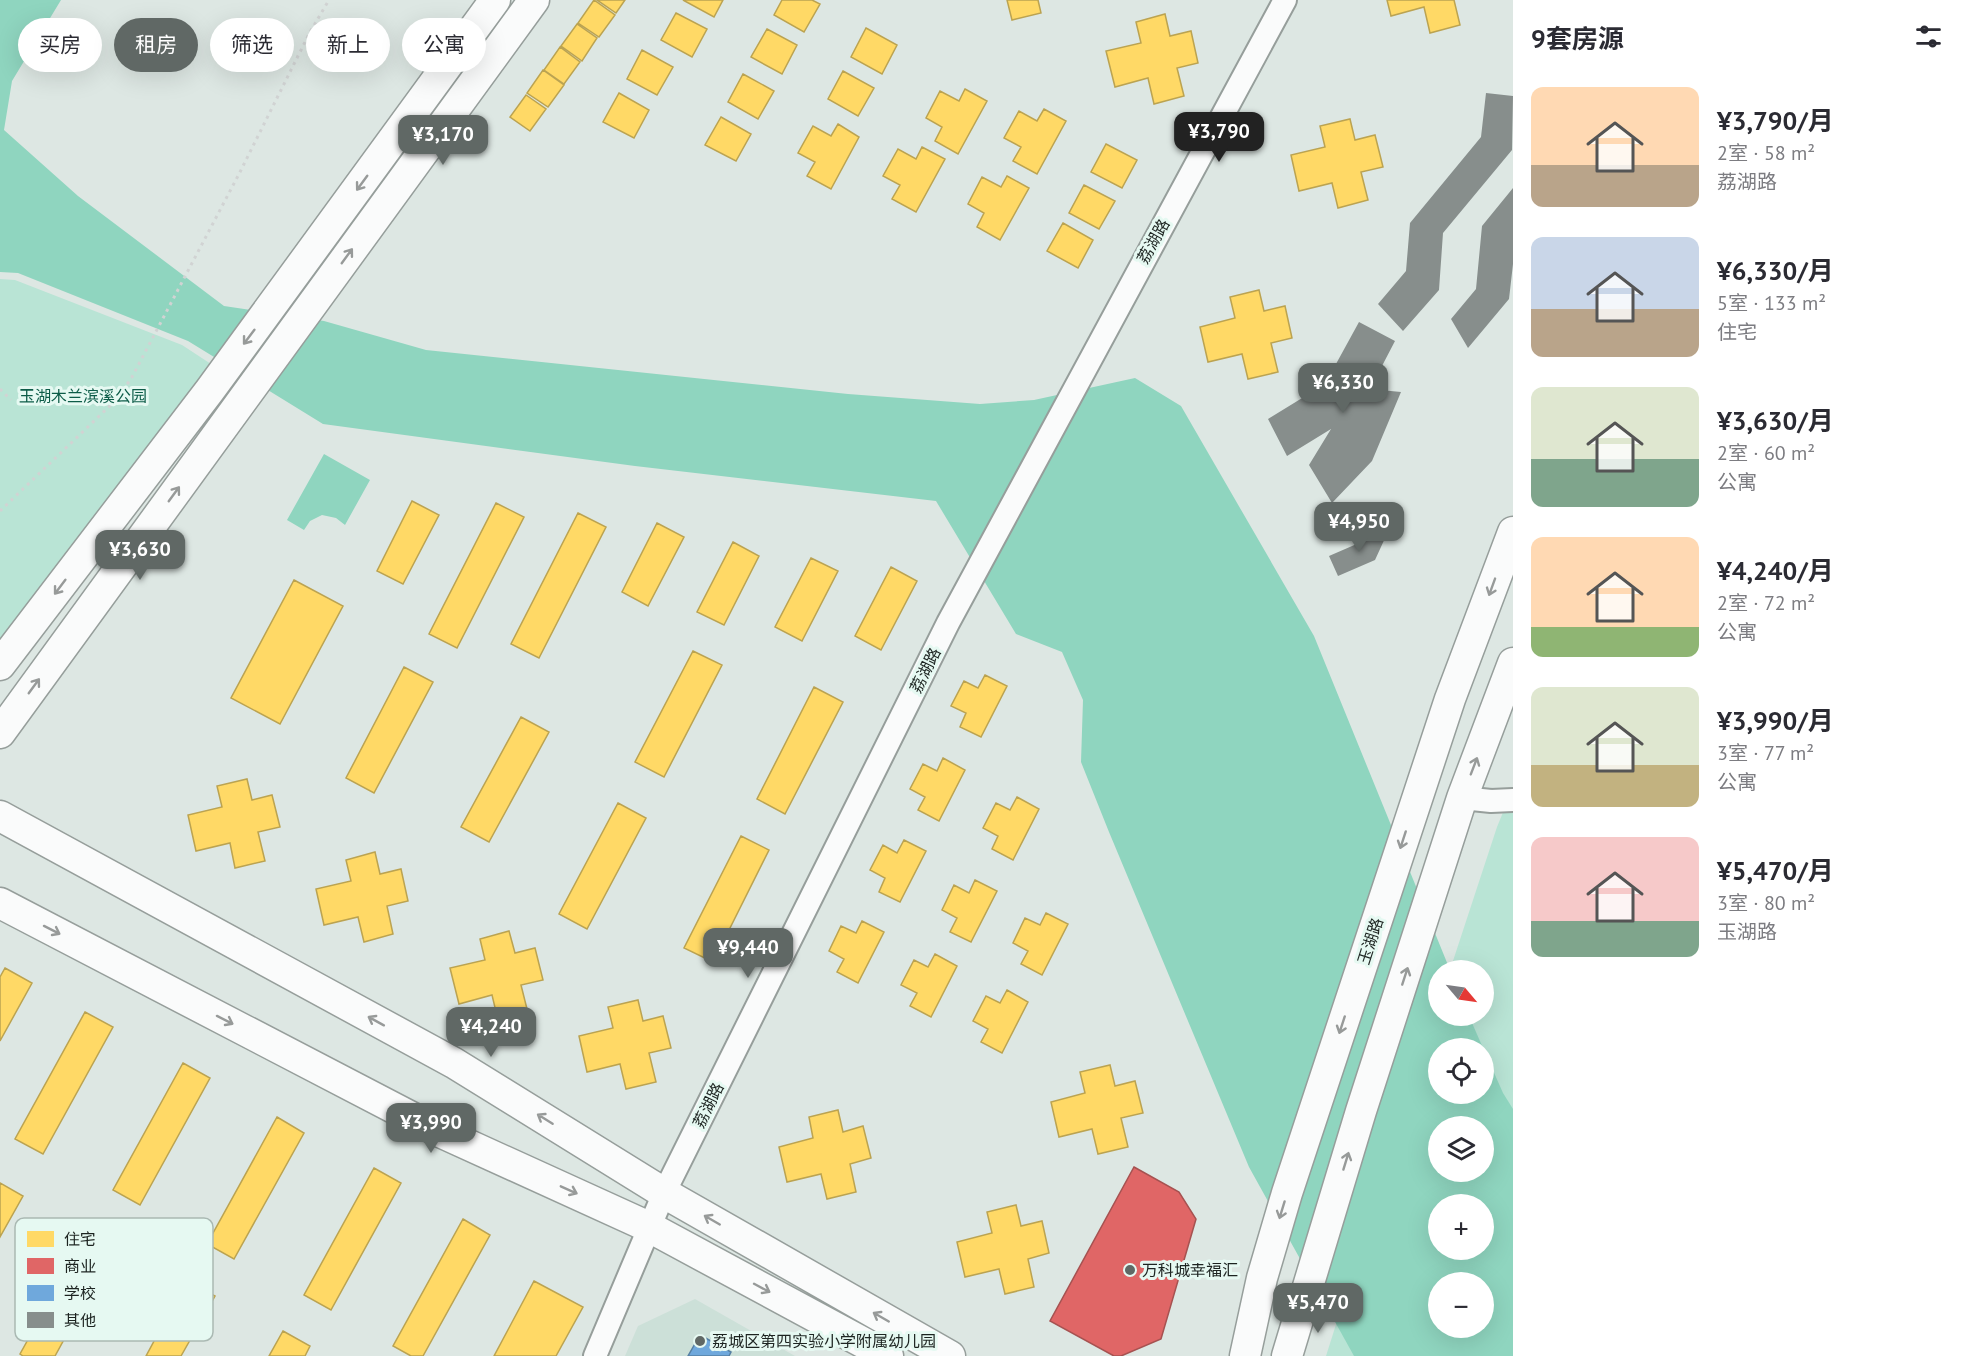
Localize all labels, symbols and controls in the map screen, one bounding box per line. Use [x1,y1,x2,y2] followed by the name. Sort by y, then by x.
[18,18,102,72] chip: 买房
[114,18,198,72] chip: 租房
[210,18,294,72] chip: 筛选
[306,18,390,72] chip: 新上
[402,18,486,72] chip: 公寓
[1912,20,1945,53] icon: filters
[1531,22,1624,55] text: 9套房源
[1717,104,1834,137] text: ¥3,790/月
[1579,111,1651,183] icon: home
[1170,112,1268,163] pin: ¥3,790
[394,115,492,166] pin: ¥3,170
[1188,118,1250,144] text: ¥3,790
[412,121,474,147] text: ¥3,170
[1717,140,1815,166] text: 2室 · 58 m²
[1717,169,1777,195] text: 荔湖路
[356,175,368,191] one-way arrow
[1133,215,1173,267] street label: 荔湖路
[341,249,353,265] one-way arrow
[1717,254,1834,287] text: ¥6,330/月
[1579,261,1651,333] icon: home
[1717,290,1826,316] text: 5室 · 133 m²
[1717,319,1757,345] text: 住宅
[243,329,256,345] one-way arrow
[1294,363,1392,414] pin: ¥6,330
[1312,369,1374,395] text: ¥6,330
[19,386,147,406] park label: 玉湖木兰滨溪公园
[1717,404,1834,437] text: ¥3,630/月
[1579,411,1651,483] icon: home
[1717,440,1815,466] text: 2室 · 60 m²
[1717,469,1757,495] text: 公寓
[167,487,180,503] one-way arrow
[1310,502,1408,553] pin: ¥4,950
[1328,508,1390,534] text: ¥4,950
[91,530,189,581] pin: ¥3,630
[109,536,171,562] text: ¥3,630
[1717,554,1834,587] text: ¥4,240/月
[1579,561,1651,633] icon: home
[1486,577,1497,595] one-way arrow
[53,579,66,595] one-way arrow
[1717,590,1815,616] text: 2室 · 72 m²
[1717,619,1757,645] text: 公寓
[905,644,945,696] street label: 荔湖路
[28,679,40,695] one-way arrow
[1717,704,1834,737] text: ¥3,990/月
[1579,711,1651,783] icon: home
[1717,740,1814,766] text: 3室 · 77 m²
[1470,757,1481,775] one-way arrow
[1717,769,1757,795] text: 公寓
[1397,830,1408,849] one-way arrow
[1717,854,1834,887] text: ¥5,470/月
[1579,861,1651,933] icon: home
[1717,890,1815,916] text: 3室 · 80 m²
[1353,915,1387,967] street label: 玉湖路
[1717,919,1777,945] text: 玉湖路
[43,924,60,936] one-way arrow
[699,928,797,979] pin: ¥9,440
[717,934,779,960] text: ¥9,440
[1428,960,1494,1026] north arrow
[1428,960,1494,1338] map controls
[1401,967,1412,986] one-way arrow
[442,1007,540,1058] pin: ¥4,240
[460,1013,522,1039] text: ¥4,240
[216,1014,233,1026] one-way arrow
[368,1015,386,1026] one-way arrow
[1336,1015,1347,1034] one-way arrow
[1428,1038,1494,1104] button: locate
[688,1079,728,1131] street label: 荔湖路
[382,1103,480,1154] pin: ¥3,990
[400,1109,462,1135] text: ¥3,990
[537,1113,554,1125] one-way arrow
[1428,1116,1494,1182] button: layers
[1341,1152,1352,1171] one-way arrow
[560,1185,578,1197] one-way arrow
[1428,1194,1494,1260] button: +
[1276,1200,1287,1219] one-way arrow
[703,1214,720,1226] one-way arrow
[15,1218,213,1341] legend
[64,1229,96,1249] text: 住宅
[64,1256,96,1276] text: 商业
[1142,1260,1238,1280] place label: 万科城幸福汇
[1123,1263,1137,1277] marker: 万科城幸福汇
[1428,1272,1494,1338] button: −
[753,1282,770,1294] one-way arrow
[64,1283,96,1303] text: 学校
[1269,1283,1367,1334] pin: ¥5,470
[1287,1289,1349,1315] text: ¥5,470
[64,1310,96,1330] text: 其他
[873,1311,890,1323] one-way arrow
[712,1331,936,1351] place label: 荔城区第四实验小学附属幼儿园
[693,1334,707,1348] marker: 荔城区第四实验小学附属幼儿园

